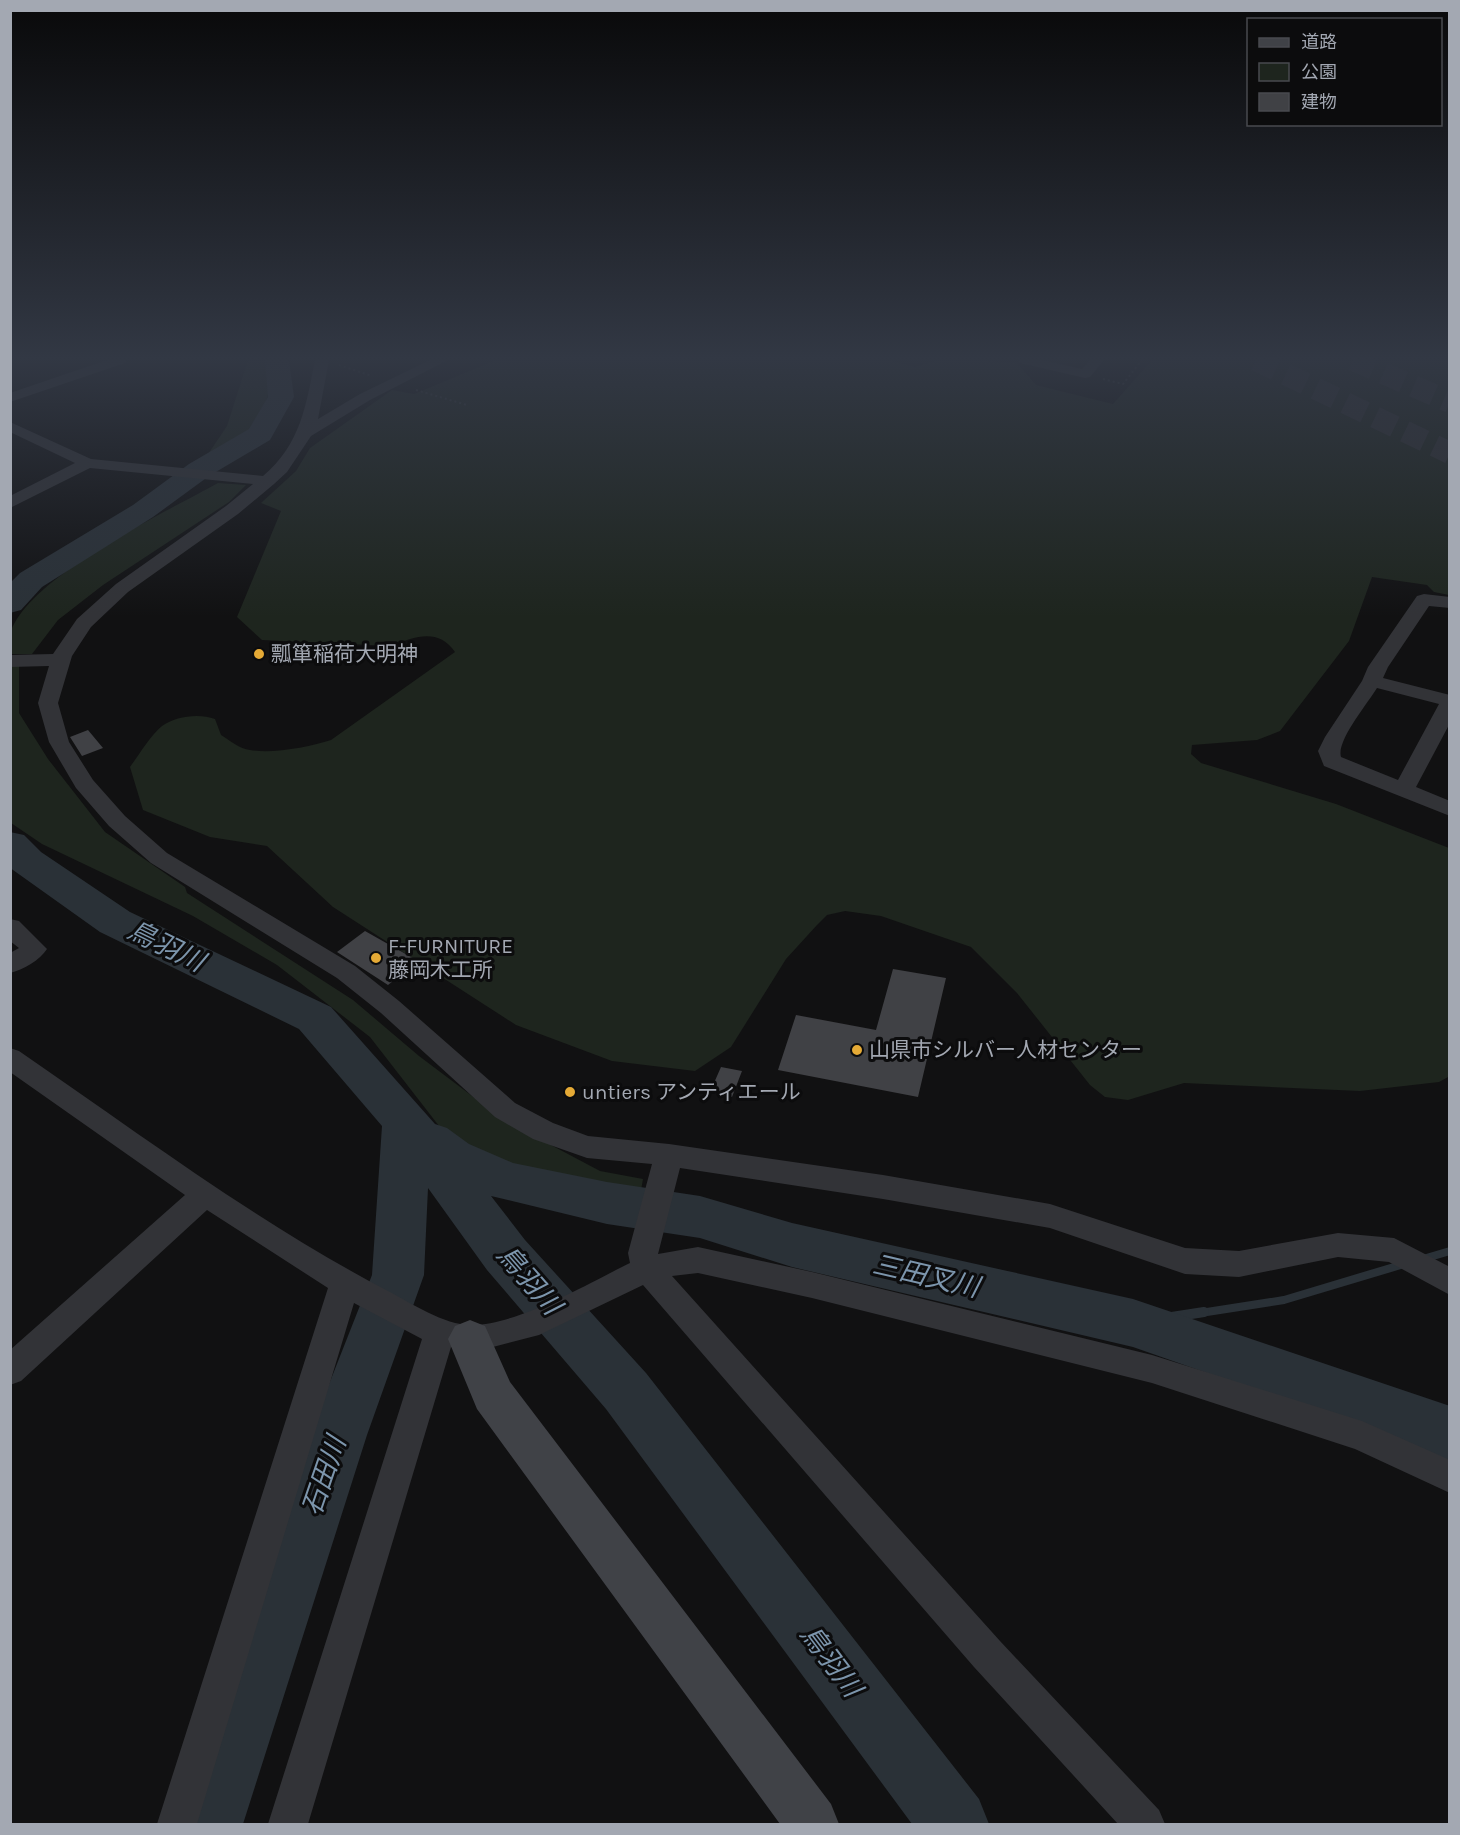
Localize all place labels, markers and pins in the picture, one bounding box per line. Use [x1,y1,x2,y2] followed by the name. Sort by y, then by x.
[271,642,418,666] place label: 瓢箪稲荷大明神
[252,647,266,661] marker: 瓢箪稲荷大明神
[388,934,513,982] place label: F-FURNITURE 藤岡木工所
[369,951,383,965] marker: F-FURNITURE 藤岡木工所
[869,1038,1142,1062] place label: 山県市シルバー人材センター
[850,1043,864,1057] marker: 山県市シルバー人材センター
[582,1080,801,1104] place label: untiers アンティエール
[563,1085,577,1099] marker: untiers アンティエール

